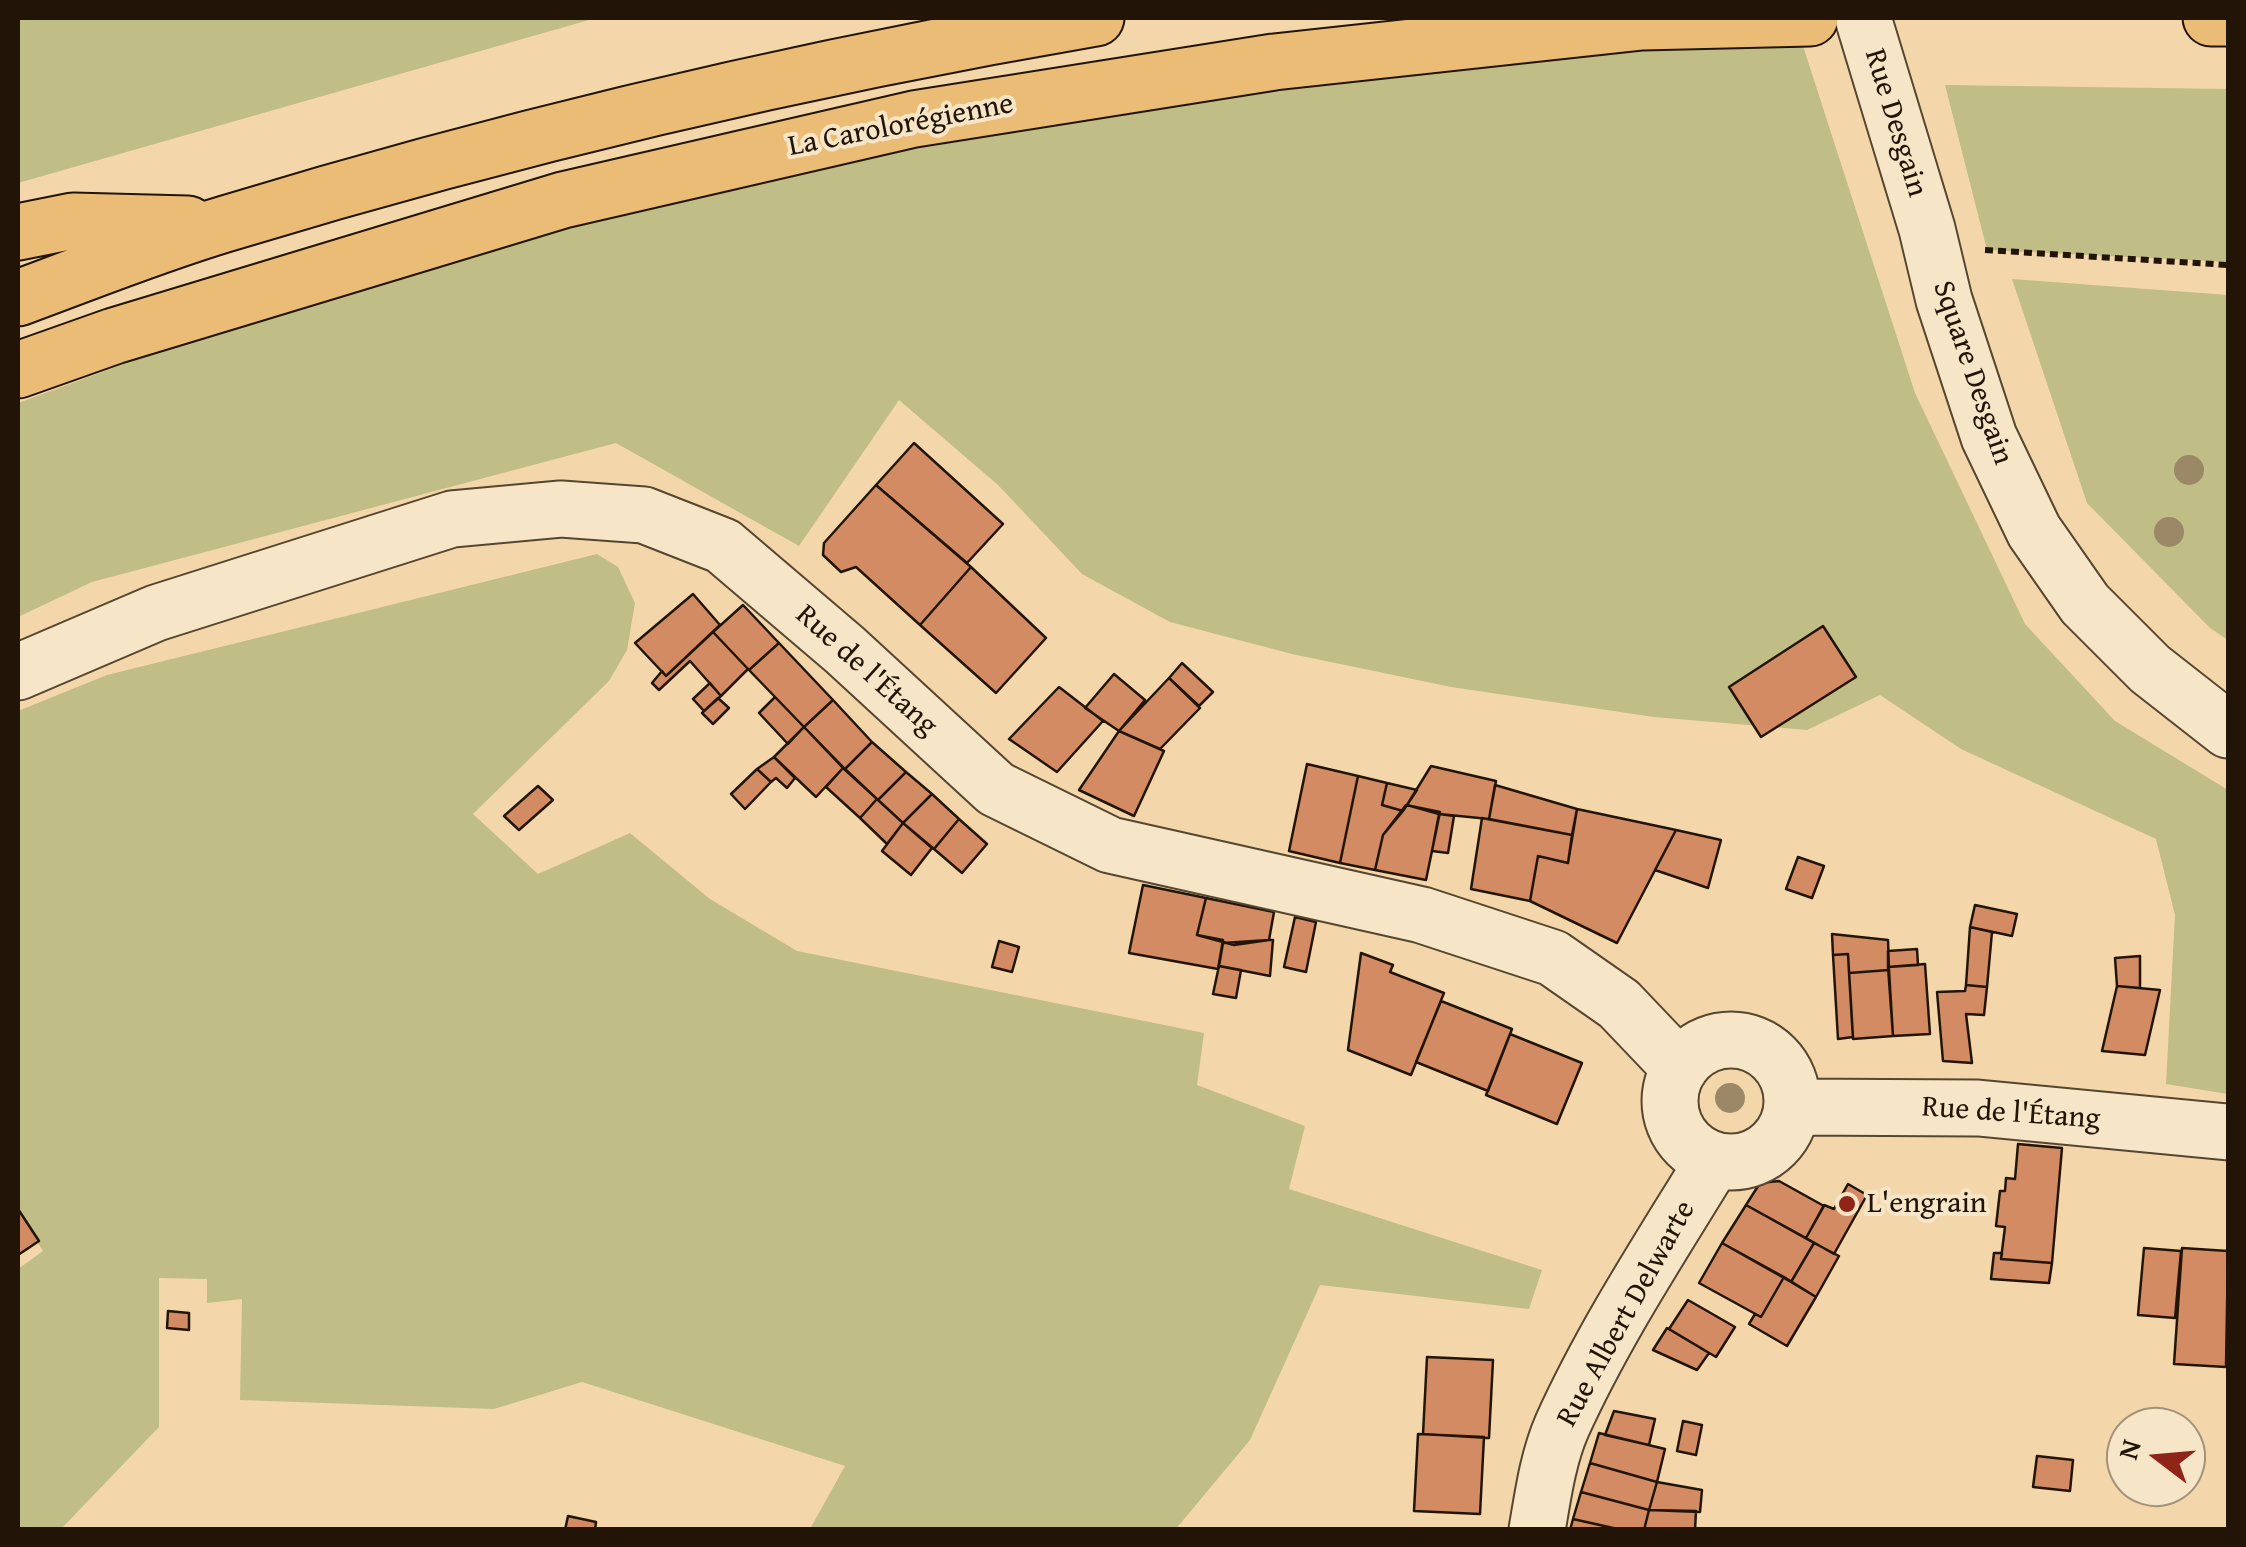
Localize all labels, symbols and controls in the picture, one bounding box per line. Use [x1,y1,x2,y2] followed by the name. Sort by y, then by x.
[1855,45,1935,201] street label: Rue Desgain
[785,87,1017,165] street label: La Carolorégienne
[1924,276,2020,470] street label: Square Desgain
[788,598,944,744] street label: Rue de l'Étang
[1921,1090,2101,1138] street label: Rue de l'Étang
[1867,1186,1987,1222] place label: L'engrain
[1836,1193,1858,1215] marker: L'engrain
[1550,1195,1704,1433] street label: Rue Albert Delwarte
[2106,1407,2206,1507] north arrow
[2106,1434,2151,1464] text: N

